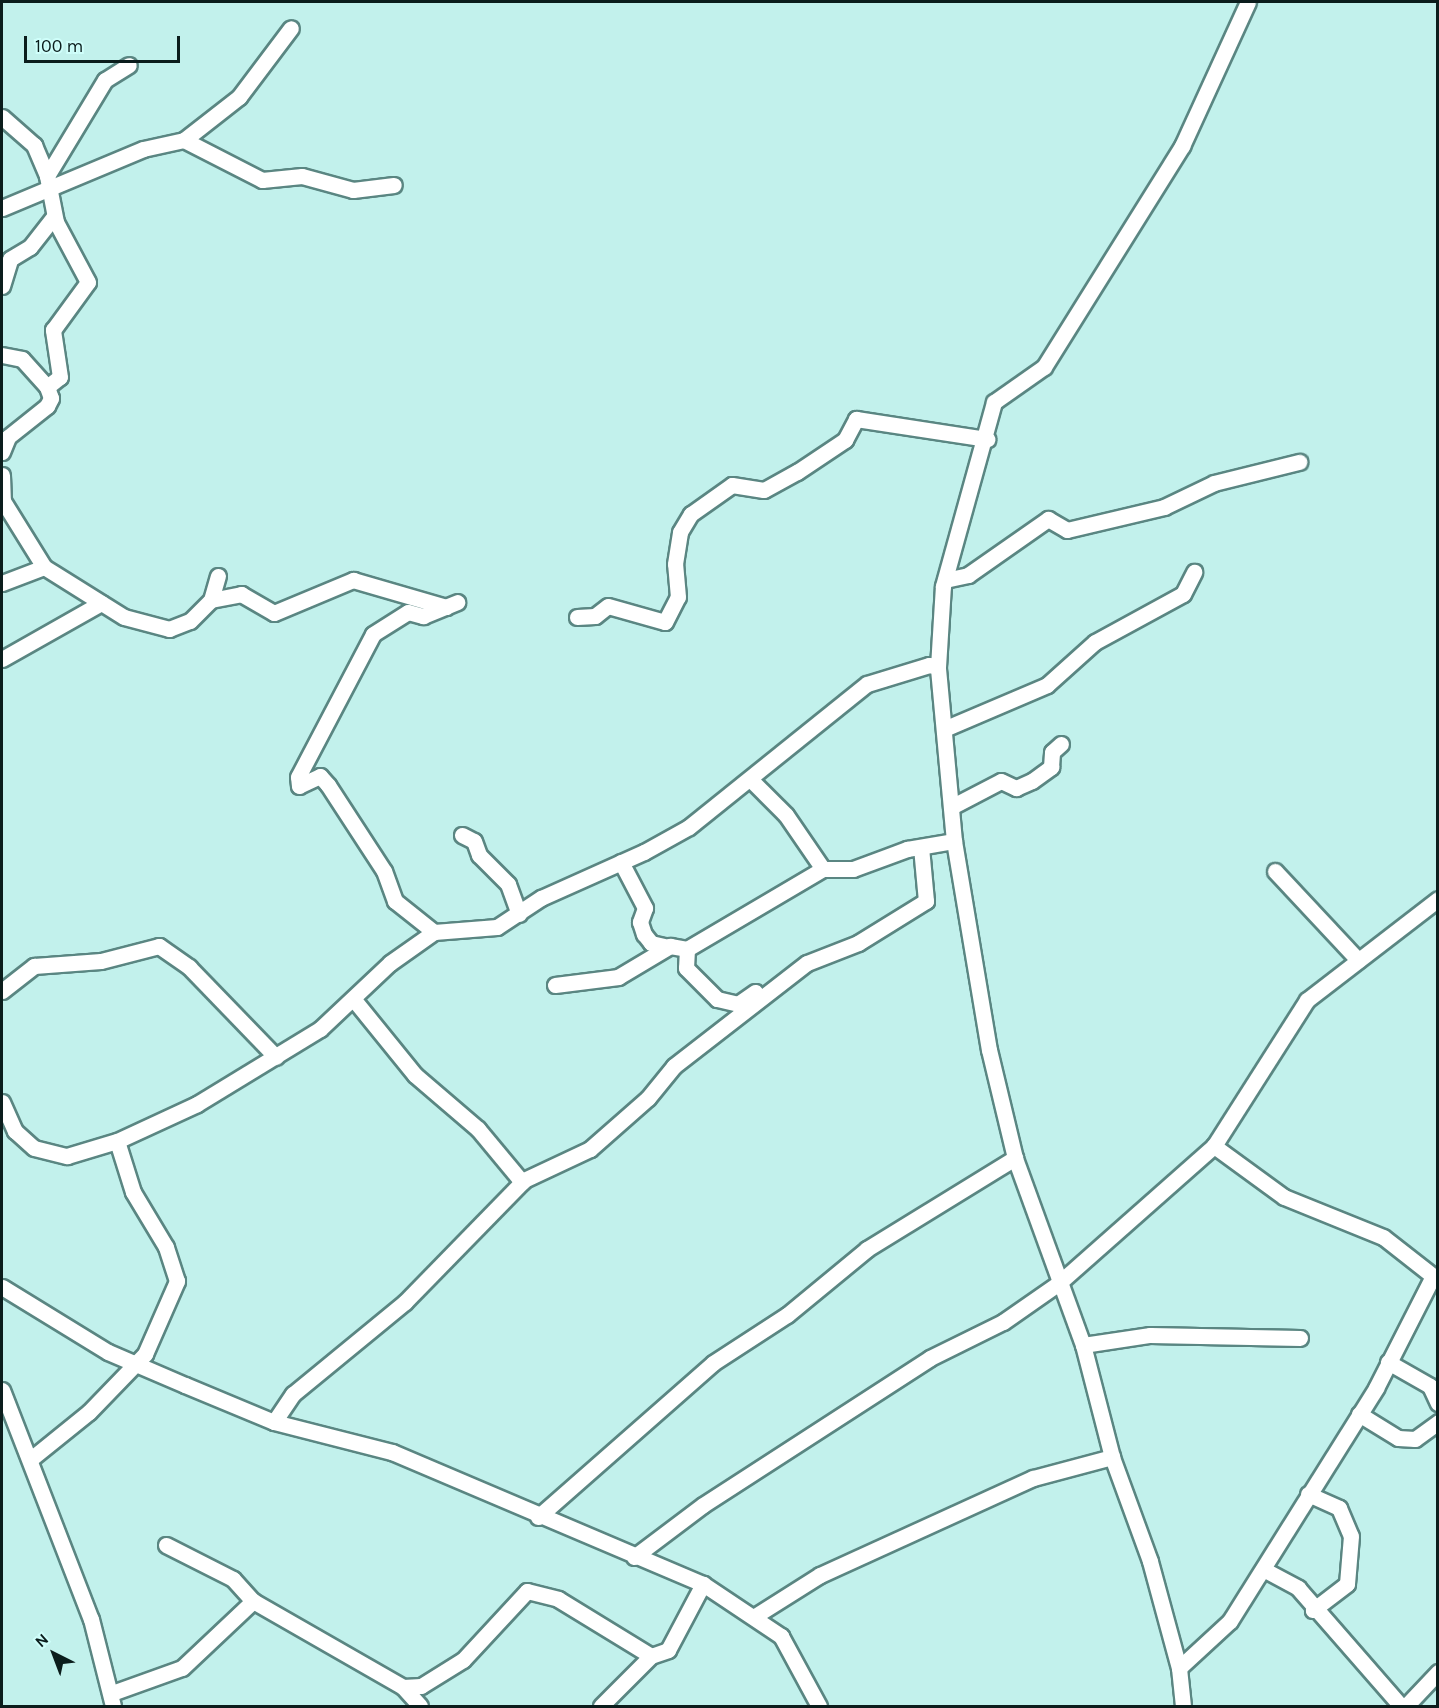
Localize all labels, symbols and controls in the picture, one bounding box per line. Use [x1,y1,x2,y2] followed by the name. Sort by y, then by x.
[27,24,183,62] scale bar
[35,35,83,57] text: 100 m
[24,1624,84,1684] north arrow
[31,1629,52,1651] text: N

